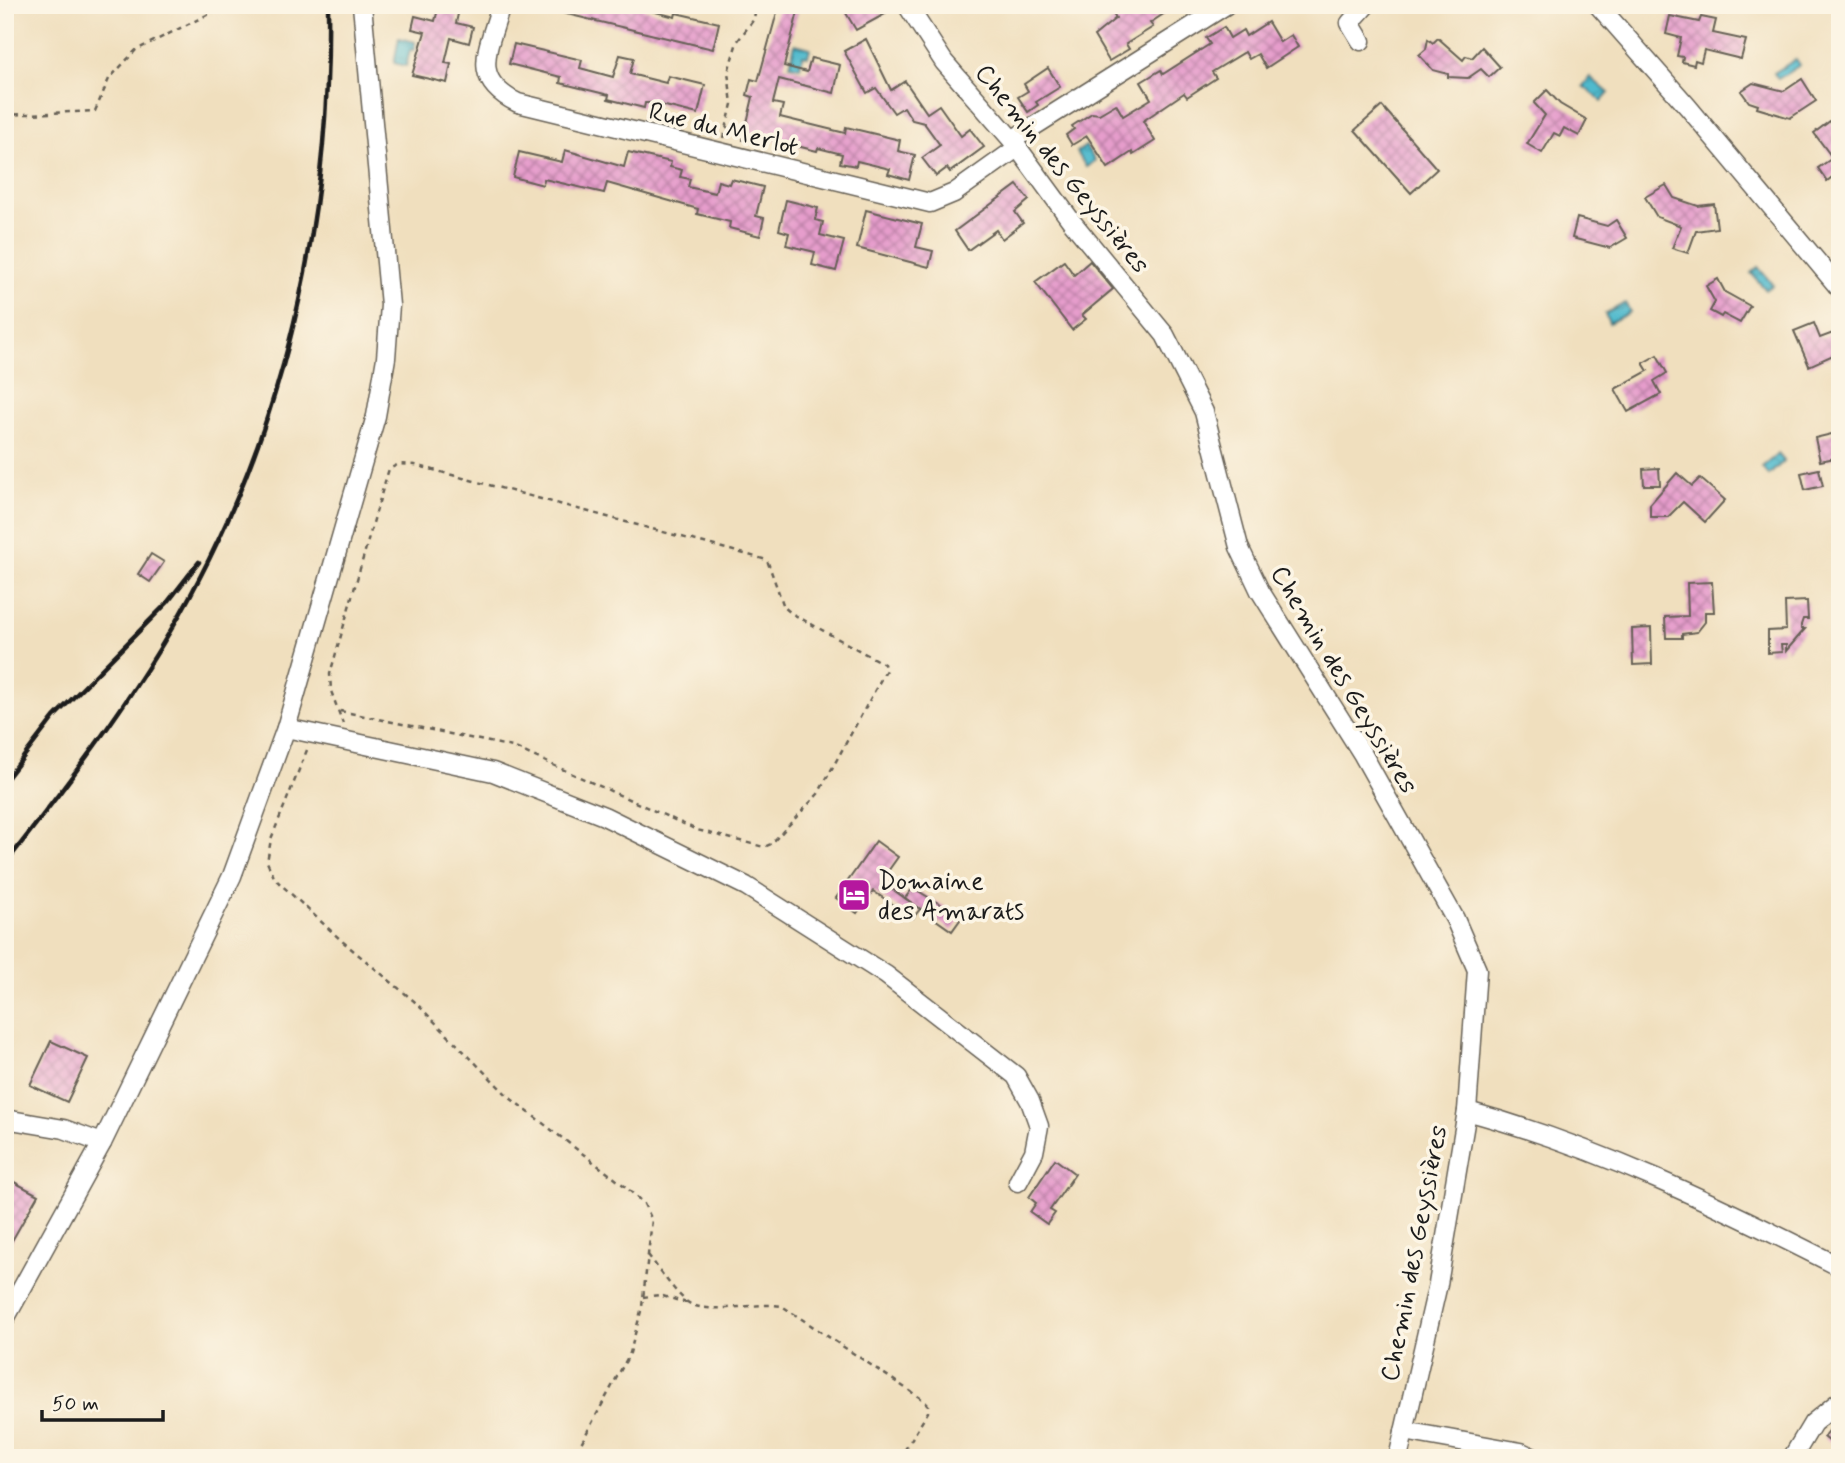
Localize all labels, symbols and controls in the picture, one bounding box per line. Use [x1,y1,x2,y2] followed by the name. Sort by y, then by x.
[966,57,1157,281] street label: Chemin des Geyssières
[645,95,802,165] street label: Rue du Merlot
[1262,560,1425,800] street label: Chemin des Geyssières
[878,865,1024,929] place label: Domaine des Amarats
[835,876,873,914] hotel icon: Domaine des Amarats
[1373,1122,1456,1384] street label: Chemin des Geyssières
[42,1379,163,1423] scale bar
[52,1390,99,1418] text: 50 m

